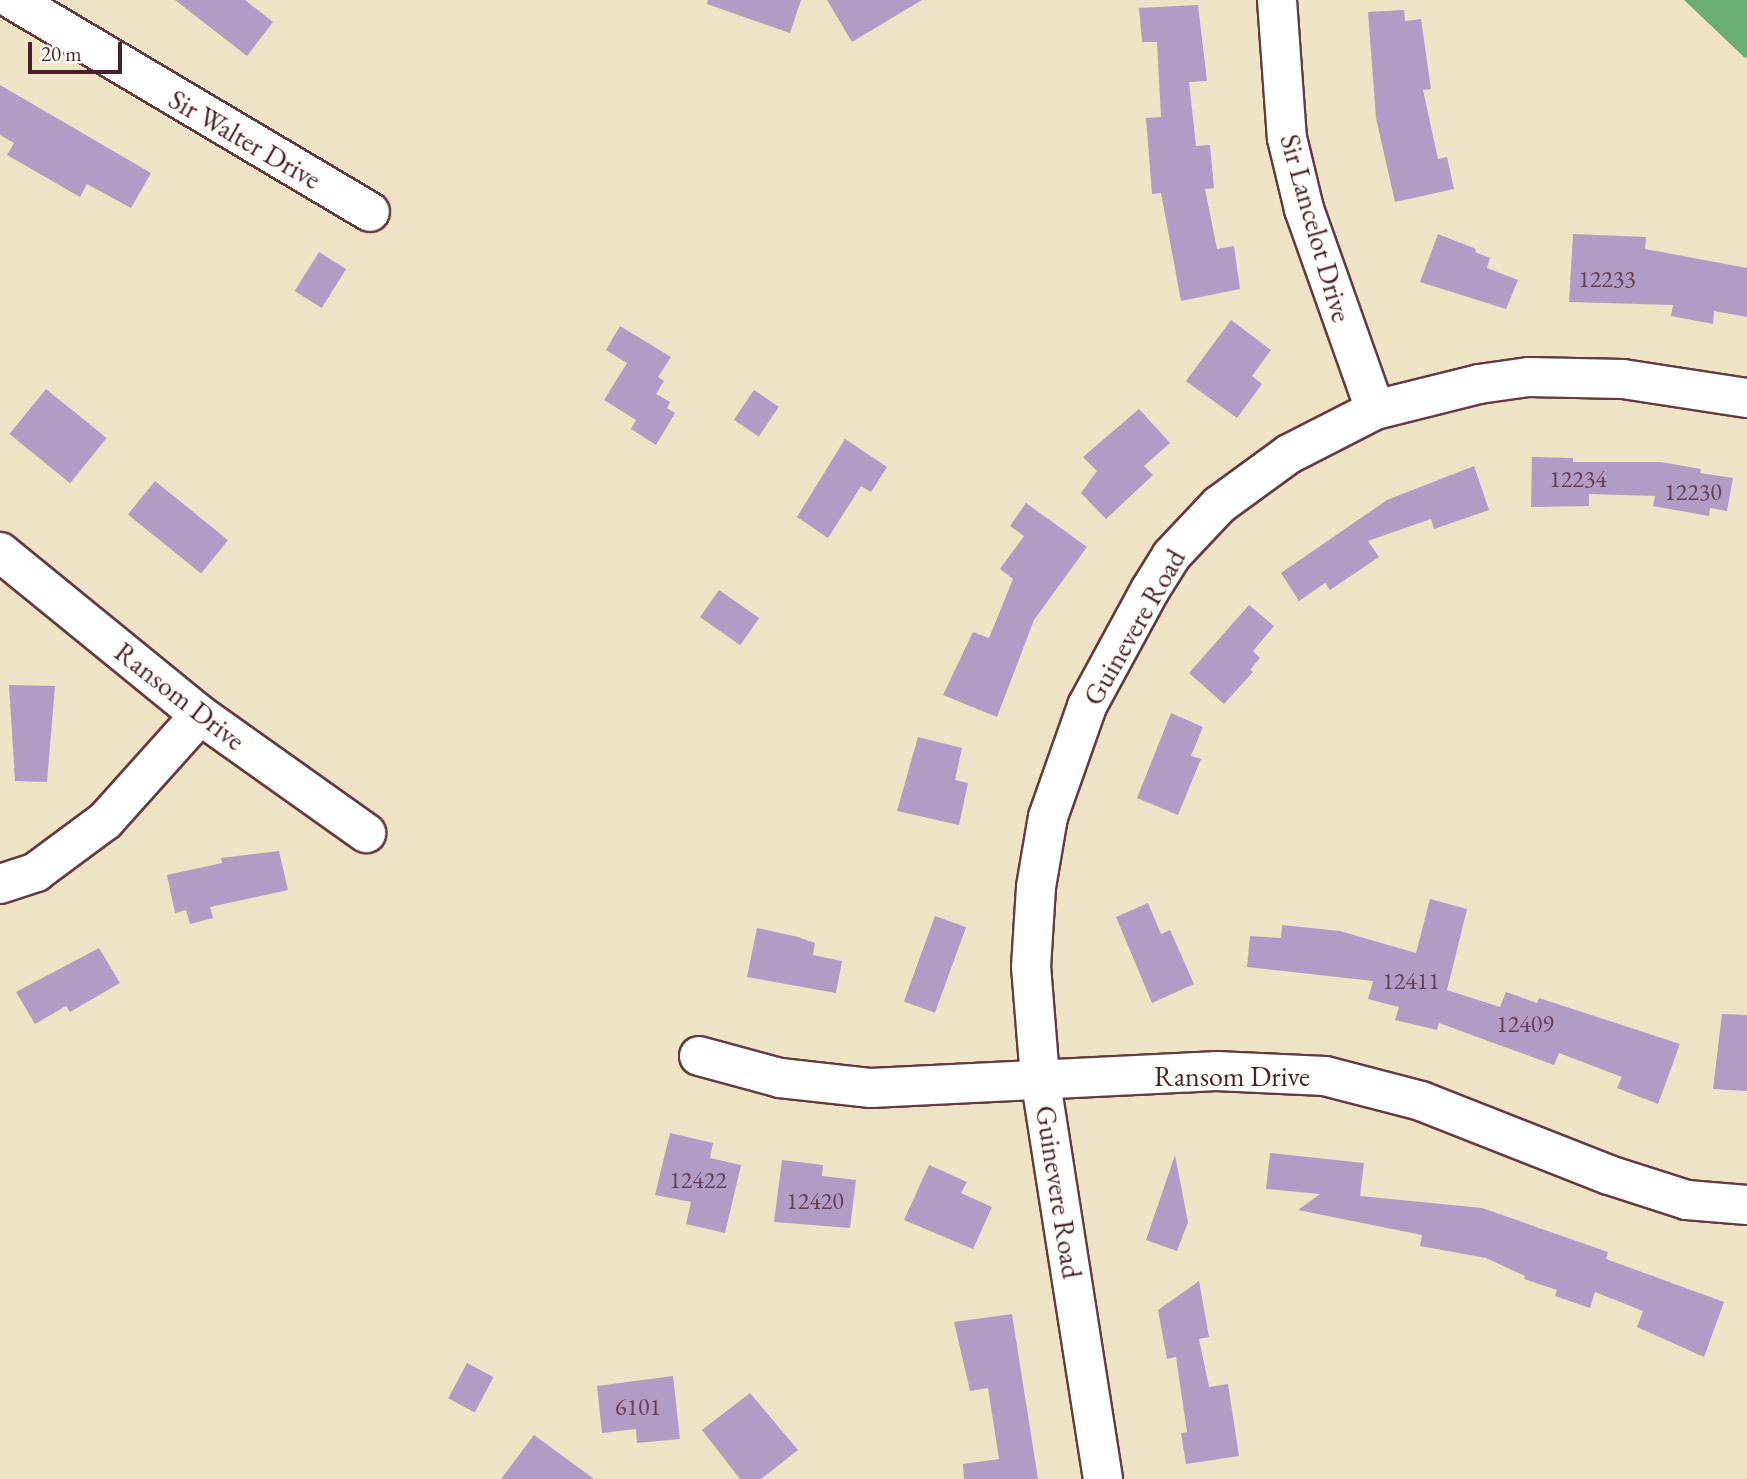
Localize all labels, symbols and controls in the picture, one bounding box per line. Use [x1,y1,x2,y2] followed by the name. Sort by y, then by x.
[32,28,126,72] scale bar
[41,40,82,67] text: 20 m
[163,82,327,196] street label: Sir Walter Drive
[1273,130,1359,326] street label: Sir Lancelot Drive
[1578,265,1636,293] house number: 12233
[1549,465,1607,493] house number: 12234
[1664,478,1722,506] house number: 12230
[1076,543,1192,711] street label: Guinevere Road
[108,635,252,757] street label: Ransom Drive
[1382,967,1440,995] house number: 12411
[1496,1010,1554,1038] house number: 12409
[1154,1059,1310,1093] street label: Ransom Drive
[1029,1103,1089,1281] street label: Guinevere Road
[669,1166,727,1194] house number: 12422
[786,1187,844,1215] house number: 12420
[615,1393,661,1421] house number: 6101

